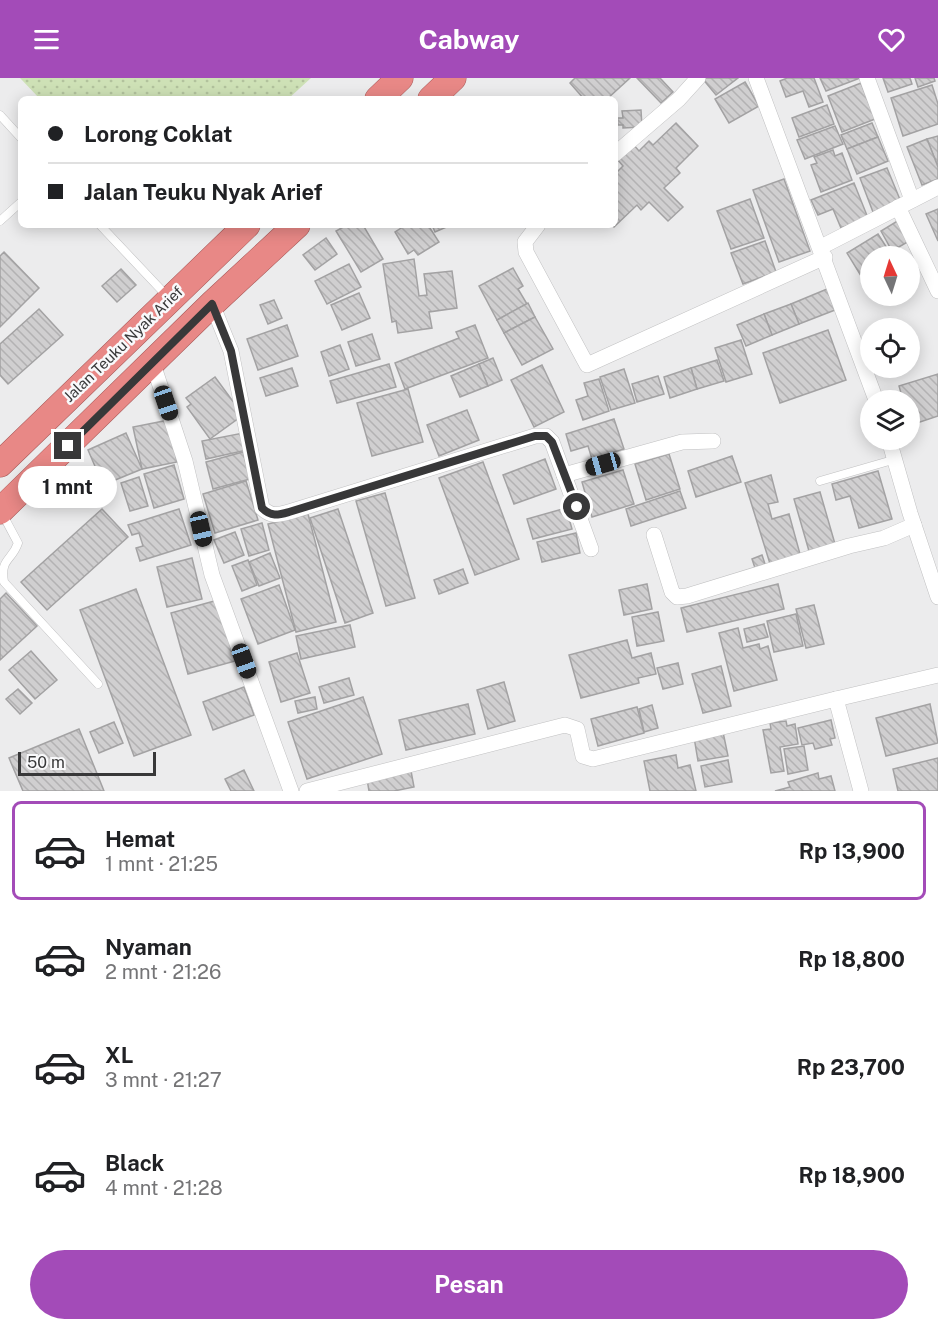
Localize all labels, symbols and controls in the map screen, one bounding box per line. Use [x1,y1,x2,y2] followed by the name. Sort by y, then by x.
[30,23,63,56] icon: menu
[418,23,520,55] text: Cabway
[875,23,908,56] icon: heart
[84,121,232,147] text: Lorong Coklat
[84,179,323,205] text: Jalan Teuku Nyak Arief
[860,246,920,306] north arrow
[860,246,920,450] map controls
[60,283,186,405] street label: Jalan Teuku Nyak Arief
[860,318,920,378] button: locate
[152,383,180,423] car
[860,390,920,450] button: layers
[54,432,81,459] route end
[583,450,623,478] car
[19,467,118,509] callout: 1 mnt
[42,475,93,499] text: 1 mnt
[563,493,590,520] route start
[188,509,214,549] car
[229,641,259,681] car
[18,749,156,776] scale bar
[27,753,65,772] text: 50 m
[33,824,87,878] icon: car
[105,826,175,852] text: Hemat
[799,838,905,864] text: Rp 13,900
[105,852,218,876] text: 1 mnt · 21:25
[33,932,87,986] icon: car
[105,934,192,960] text: Nyaman
[798,946,905,972] text: Rp 18,800
[105,960,222,984] text: 2 mnt · 21:26
[33,1040,87,1094] icon: car
[105,1042,133,1068] text: XL
[797,1054,905,1080] text: Rp 23,700
[105,1068,222,1092] text: 3 mnt · 21:27
[33,1148,87,1202] icon: car
[105,1150,164,1176] text: Black
[799,1162,905,1188] text: Rp 18,900
[105,1176,223,1200] text: 4 mnt · 21:28
[30,1250,908,1319] button: Pesan

